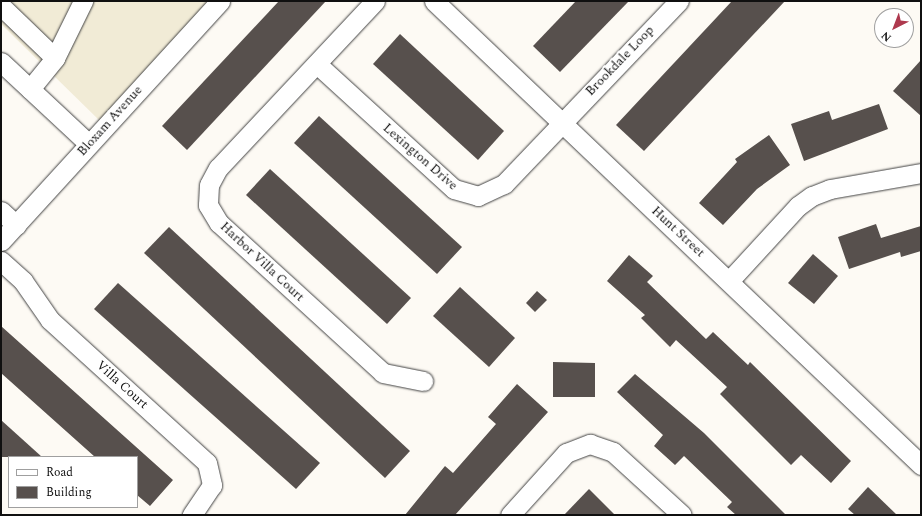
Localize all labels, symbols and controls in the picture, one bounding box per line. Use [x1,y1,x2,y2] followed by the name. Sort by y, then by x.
[874,8,914,48] north arrow
[583,23,657,99] street label: Brookdale Loop
[877,27,895,46] text: N
[74,83,146,159] street label: Bloxam Avenue
[379,120,461,194] street label: Lexington Drive
[648,203,708,261] street label: Hunt Street
[217,219,307,305] street label: Harbor Villa Court
[93,358,151,412] street label: Villa Court
[8,456,138,508] legend
[46,463,73,482] text: Road
[46,483,92,502] text: Building

